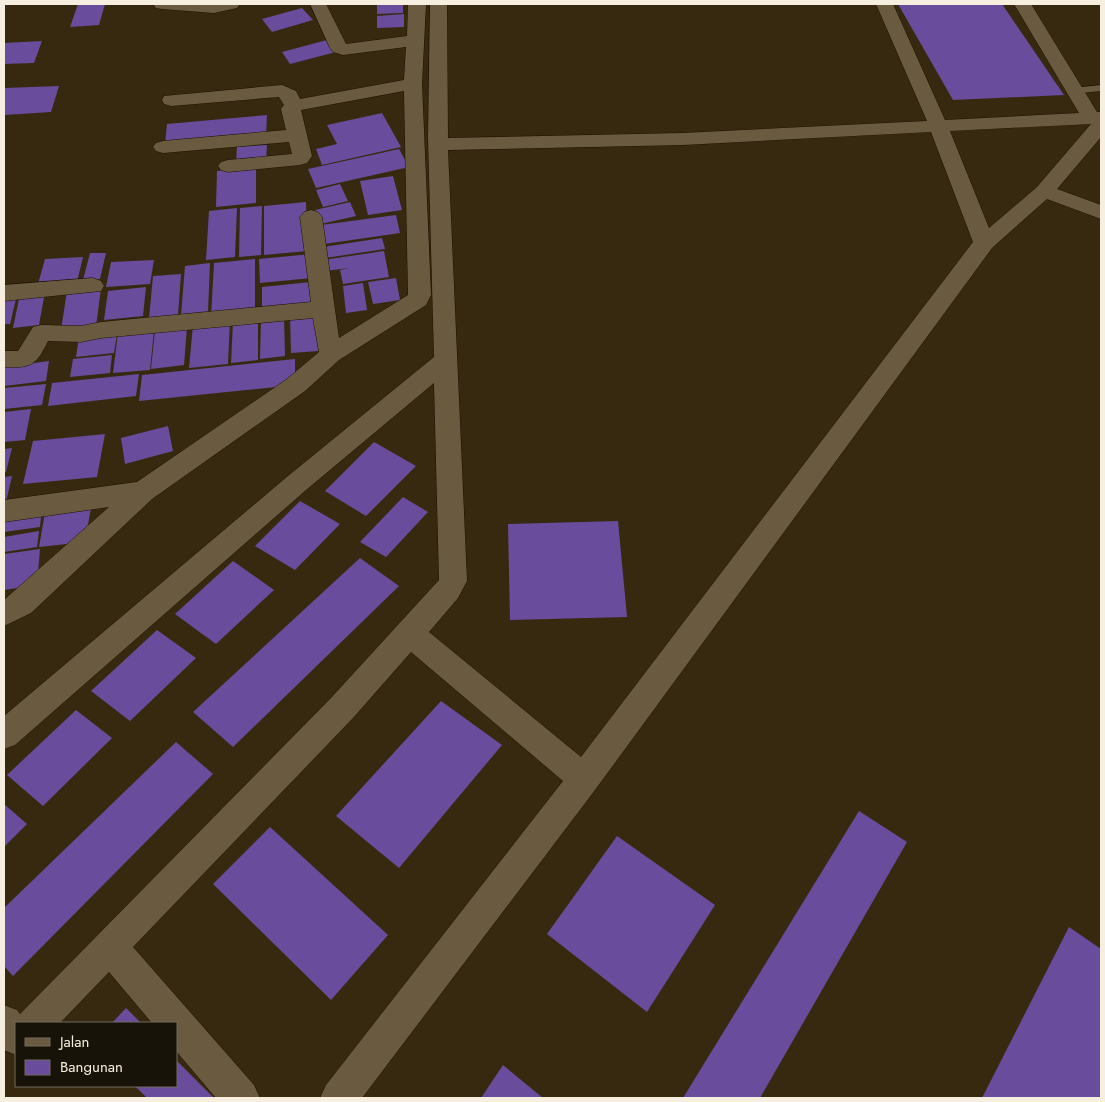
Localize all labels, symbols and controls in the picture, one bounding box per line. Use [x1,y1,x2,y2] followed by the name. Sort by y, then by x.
[15,1022,178,1087] legend
[58,1031,89,1053] text: Jalan
[60,1056,123,1078] text: Bangunan

